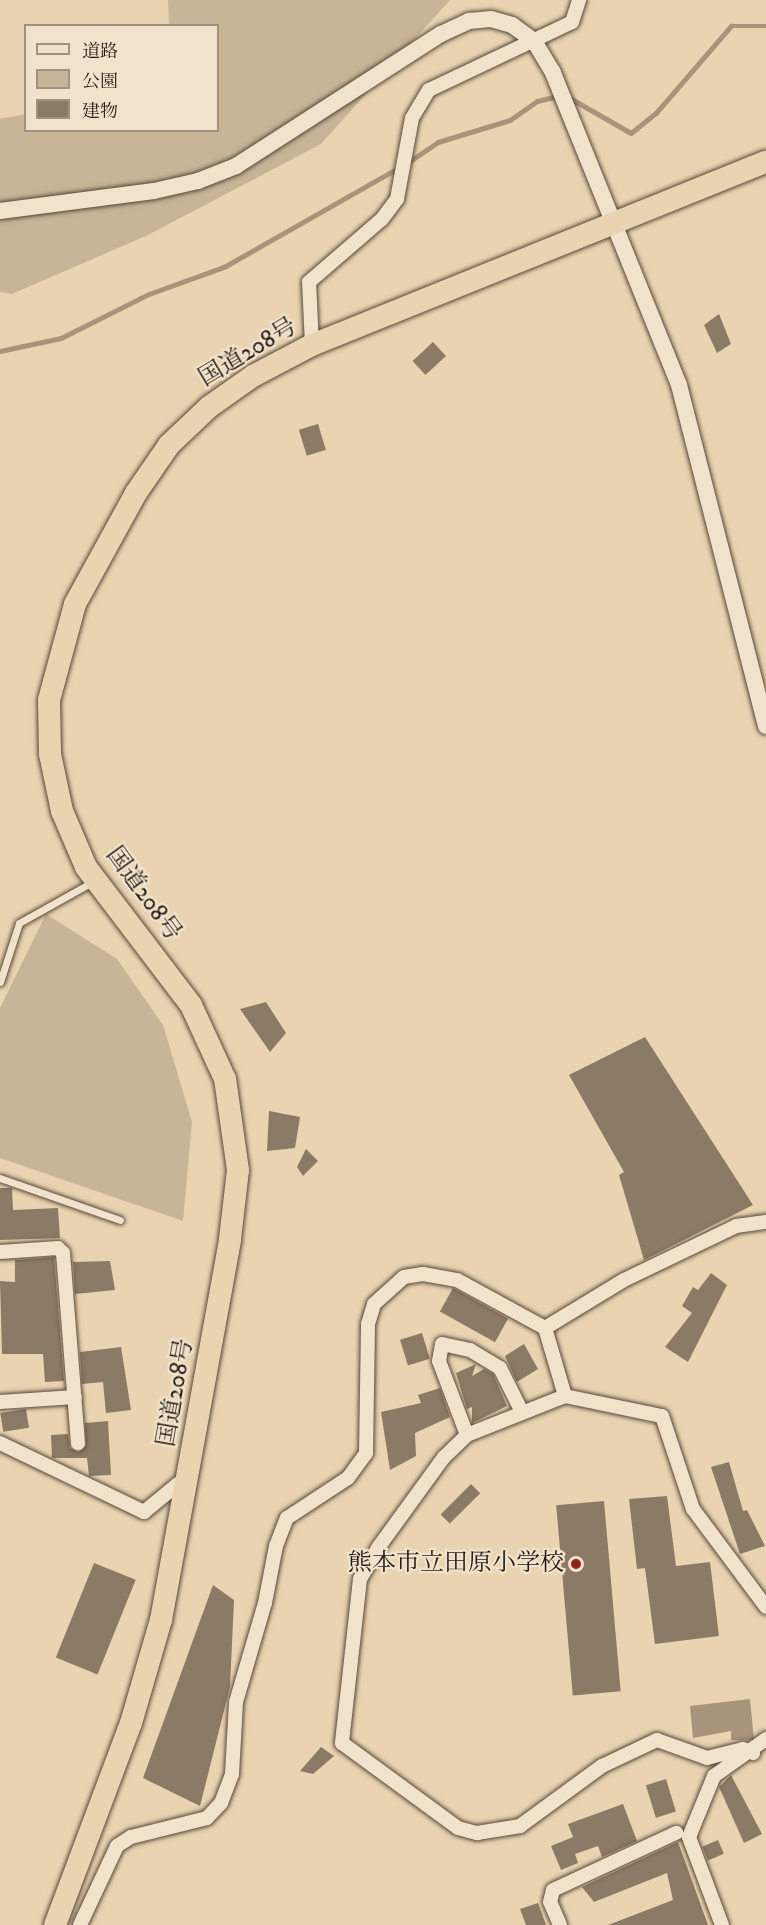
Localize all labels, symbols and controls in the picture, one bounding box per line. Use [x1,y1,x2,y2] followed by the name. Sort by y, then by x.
[24,24,219,132] legend
[82,41,118,63] text: 道路
[82,71,118,93] text: 公園
[82,101,118,123] text: 建物
[194,313,302,393] street label: 国道208号
[99,842,187,946] street label: 国道208号
[152,1337,200,1449] street label: 国道208号
[348,1550,564,1578] place label: 熊本市立田原小学校
[569,1557,583,1571] marker: 熊本市立田原小学校

